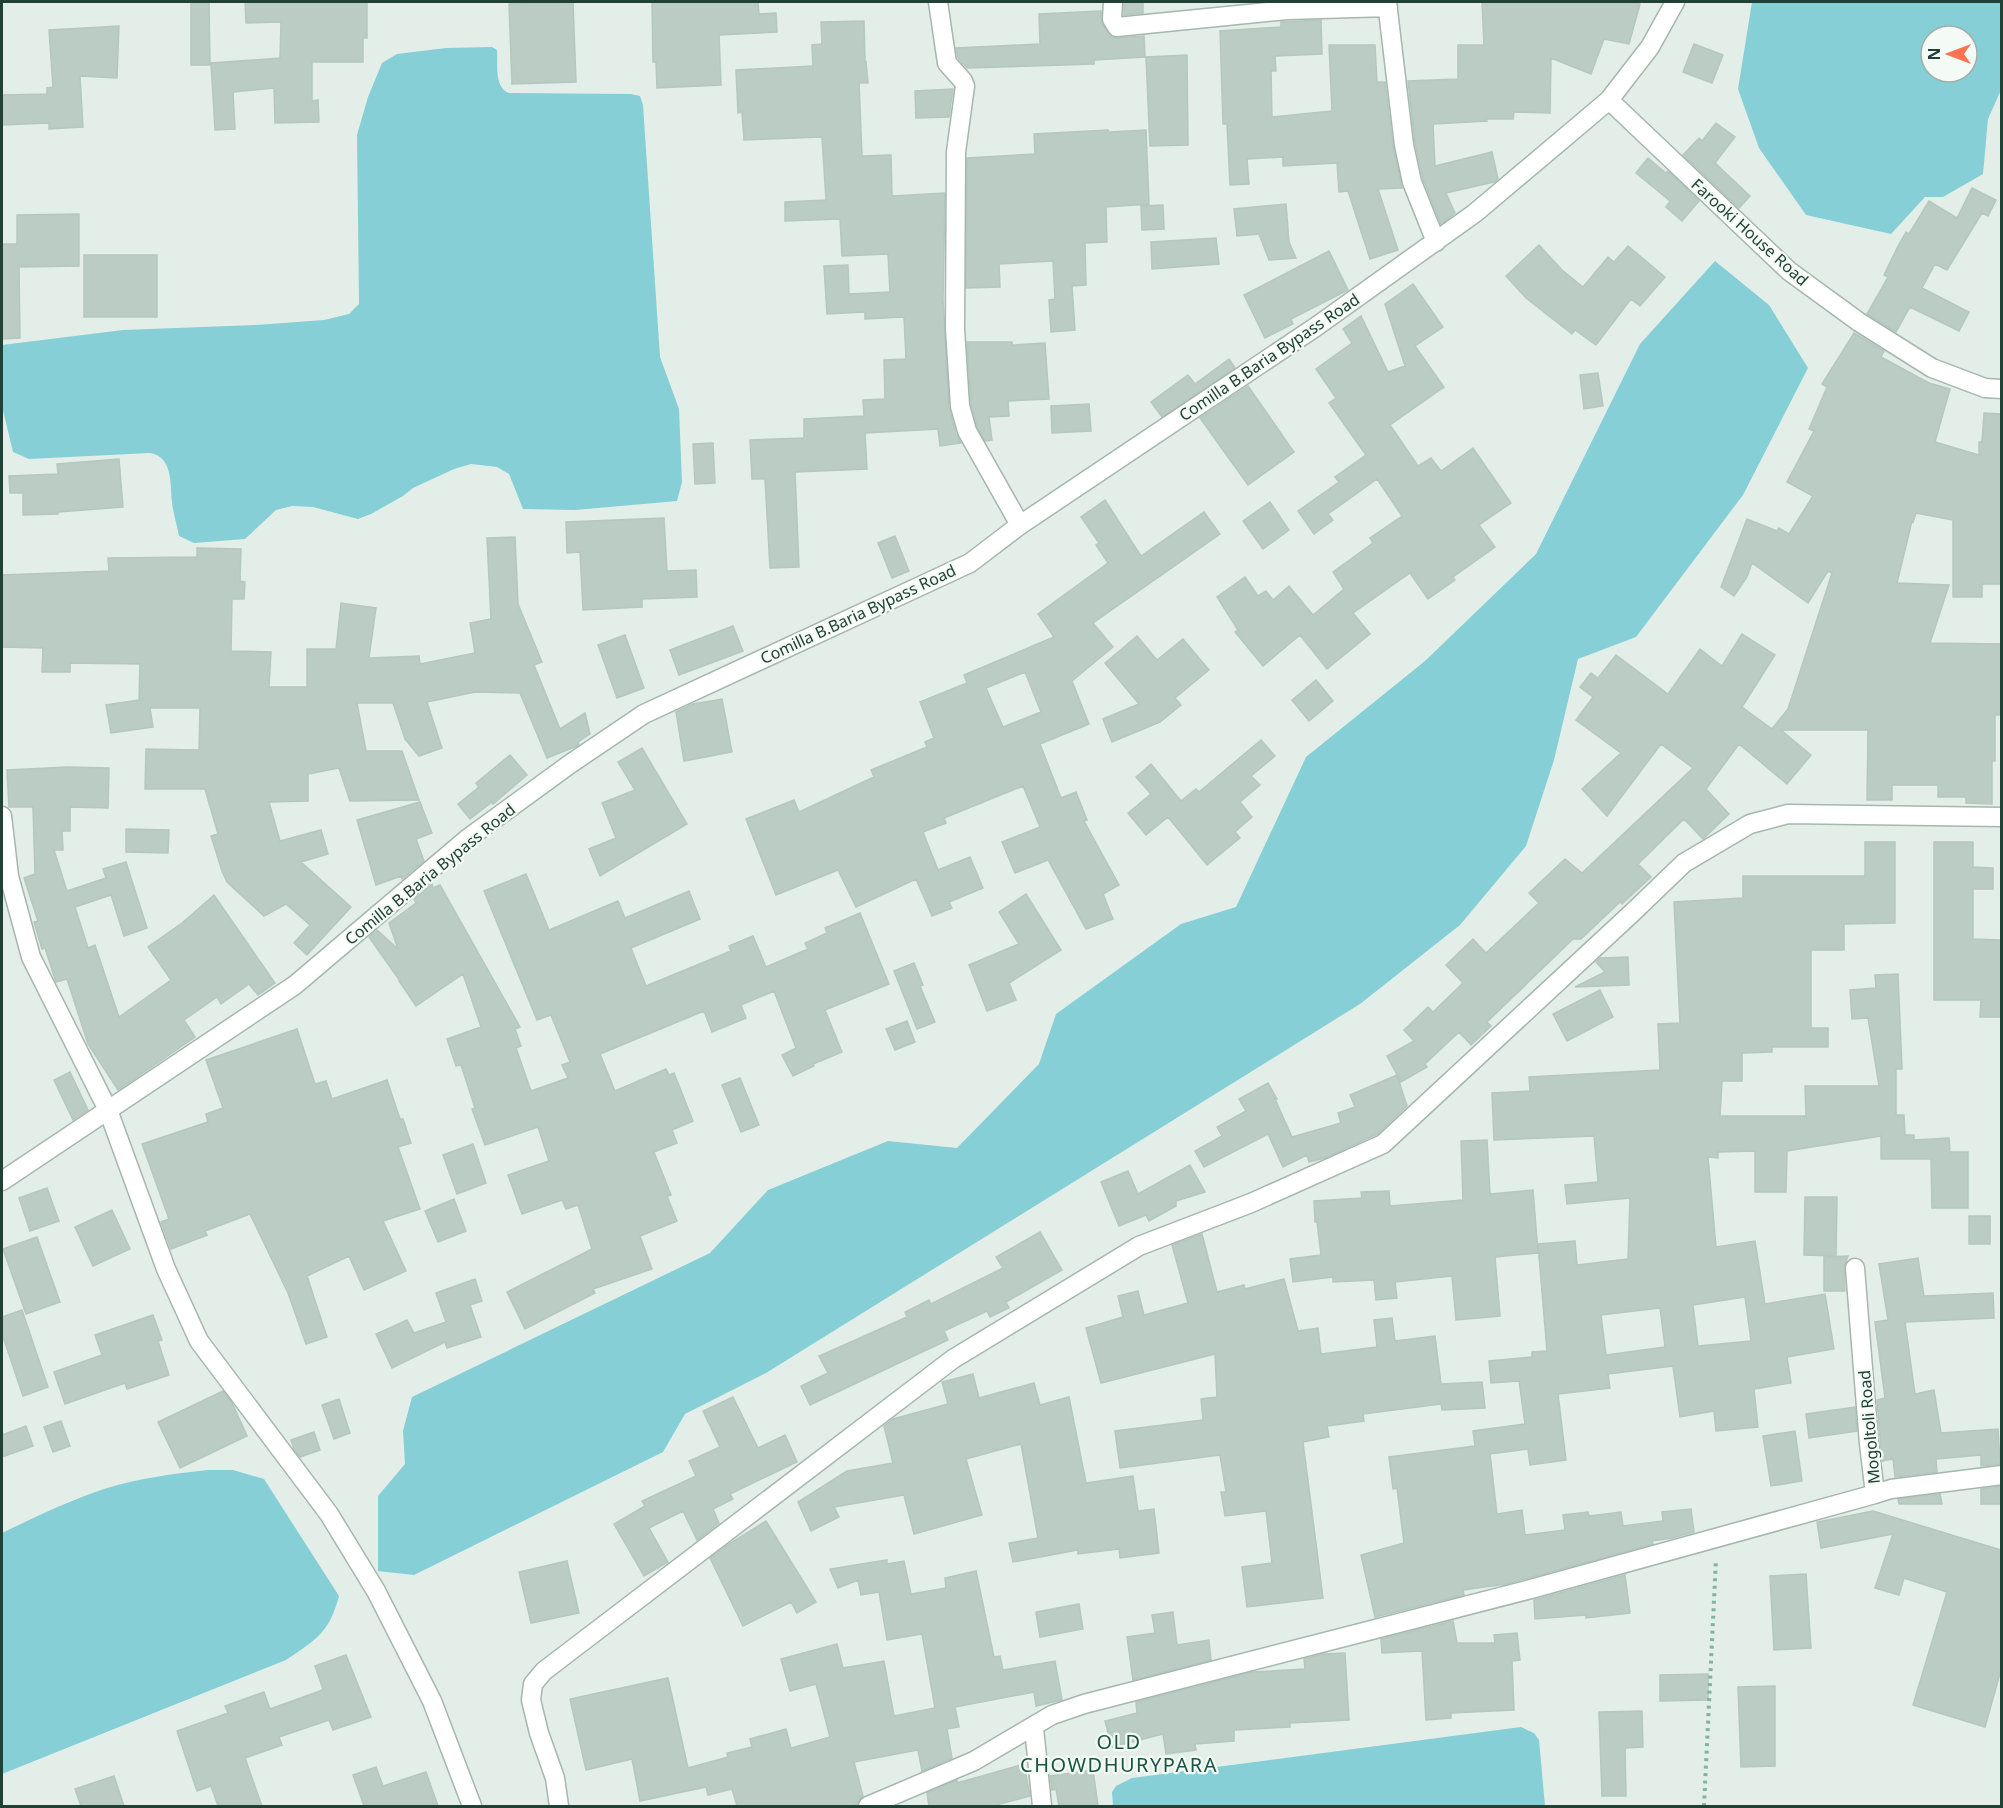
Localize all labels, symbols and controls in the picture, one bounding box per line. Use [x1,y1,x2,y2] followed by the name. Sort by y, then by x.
[1919,24,1979,84] north arrow
[1923,47,1945,61] text: N
[1687,173,1813,291] street label: Farooki House Road
[1174,288,1364,426] street label: Comilla B.Baria Bypass Road
[757,559,959,669] street label: Comilla B.Baria Bypass Road
[340,798,520,950] street label: Comilla B.Baria Bypass Road
[1853,1369,1885,1485] street label: Mogoltoli Road
[1020,1728,1218,1778] district label: OLD CHOWDHURYPARA

